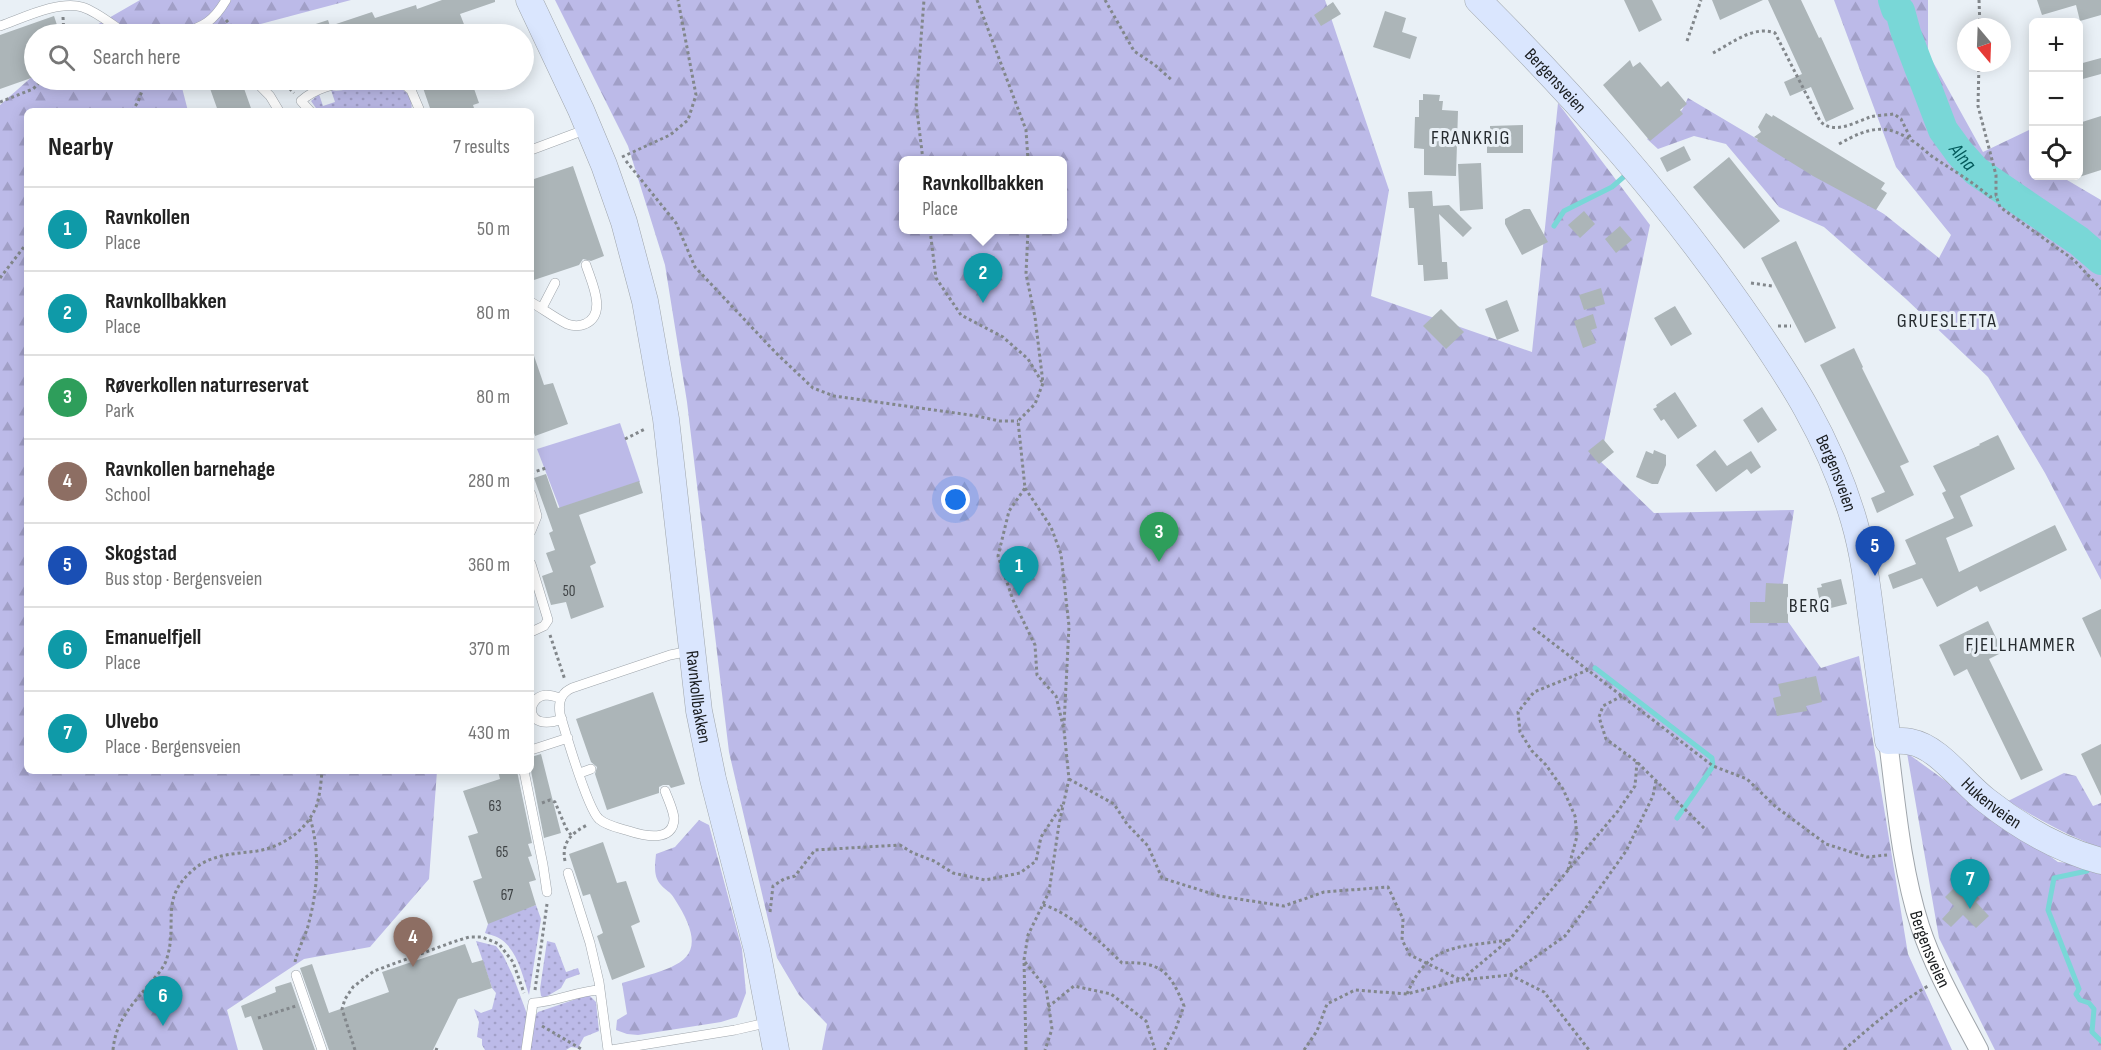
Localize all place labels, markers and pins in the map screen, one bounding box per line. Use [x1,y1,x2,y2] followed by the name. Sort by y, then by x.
[964,254,1002,303] pin: 2
[1140,512,1178,562] pin: 3
[1856,526,1894,576] pin: 5
[1000,546,1038,596] pin: 1
[1950,860,1990,909] pin: 7
[394,918,432,967] pin: 4
[144,976,182,1026] pin: 6

